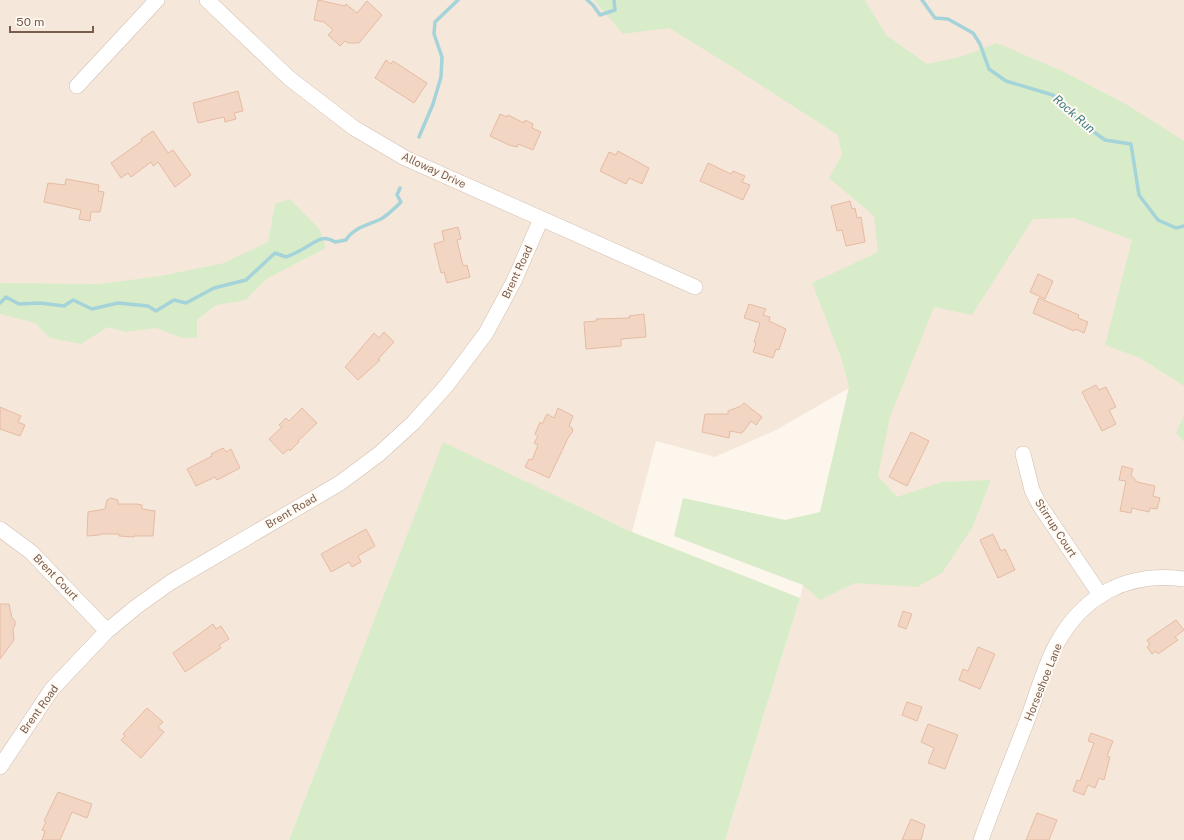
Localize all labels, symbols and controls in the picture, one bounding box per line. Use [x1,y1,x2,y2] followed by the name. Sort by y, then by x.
[10,8,93,34] scale bar
[16,15,44,29] text: 50 m
[1050,92,1098,136] water label: Rock Run
[400,150,468,190] street label: Alloway Drive
[500,244,534,300] street label: Brent Road
[263,492,319,530] street label: Brent Road
[1033,497,1079,559] street label: Stirrup Court
[31,551,81,603] street label: Brent Court
[1022,642,1064,722] street label: Horseshoe Lane
[17,682,61,736] street label: Brent Road

